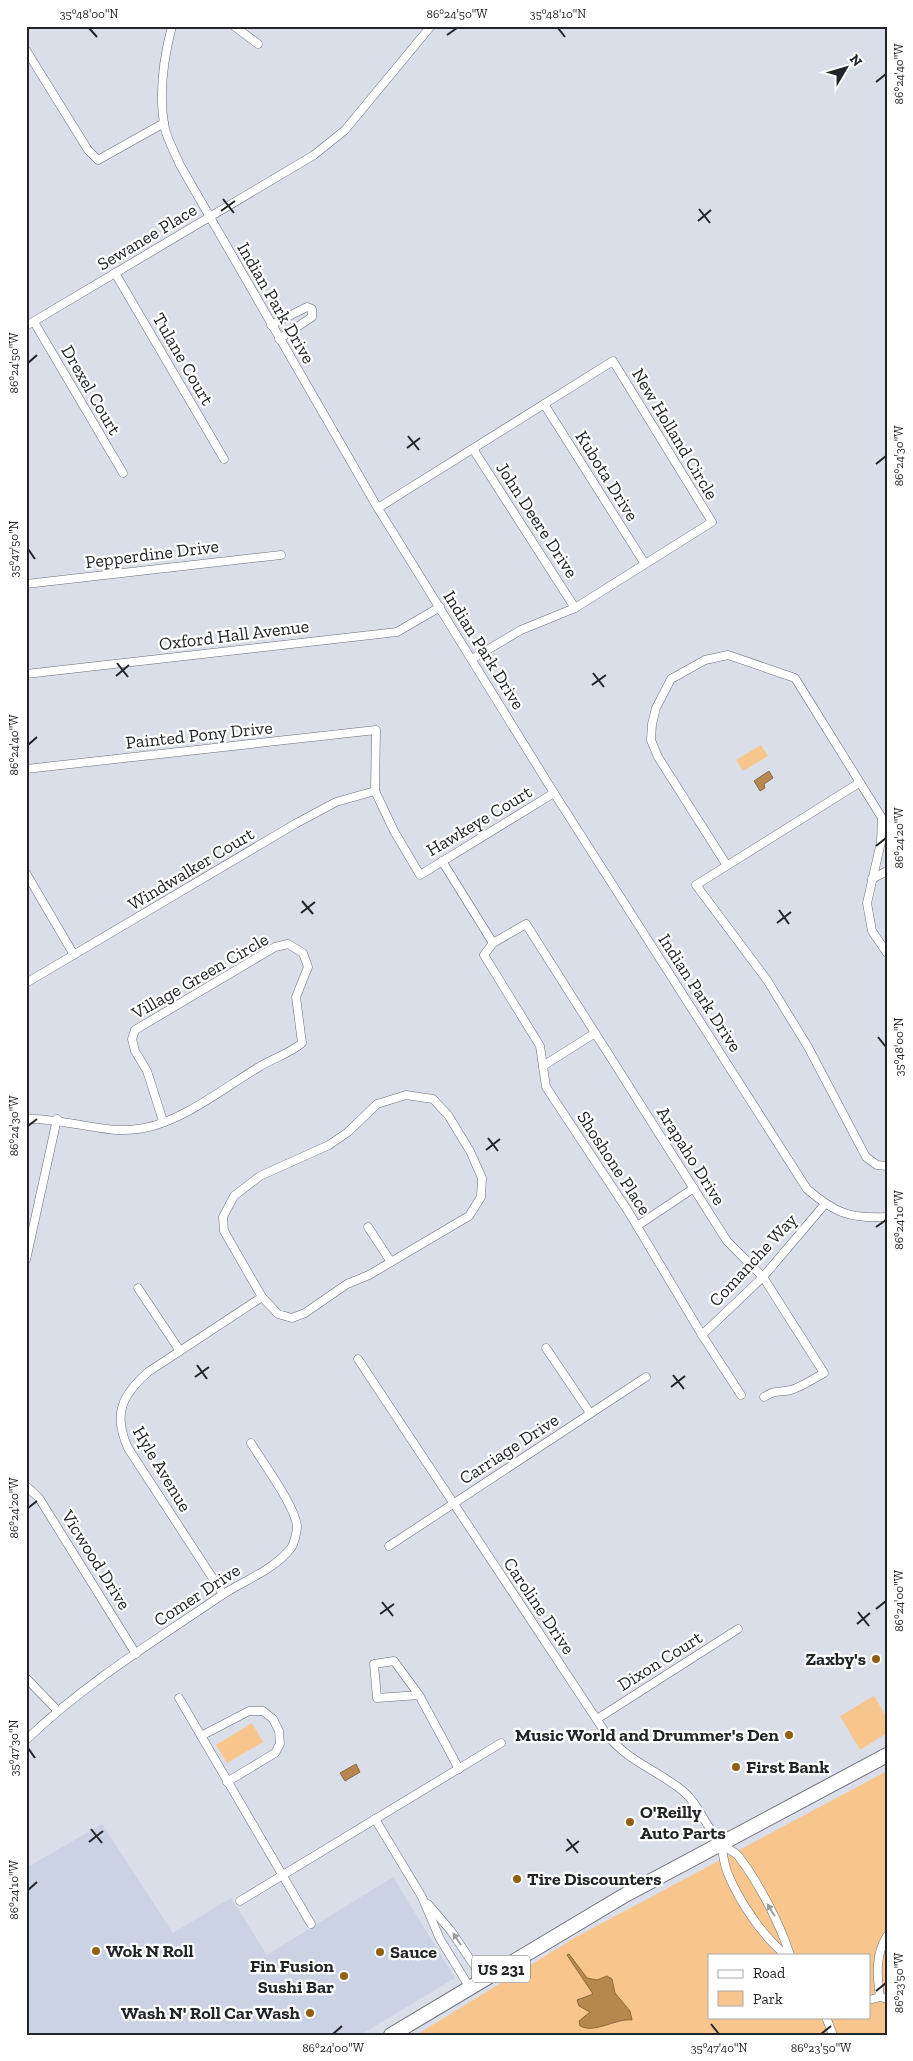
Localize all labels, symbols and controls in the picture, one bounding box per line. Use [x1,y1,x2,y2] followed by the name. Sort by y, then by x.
[60,7,118,21] text: 35°48'00"N
[427,7,488,21] text: 86°24'50"W
[530,7,586,21] text: 35°48'10"N
[820,42,870,92] north arrow
[892,43,906,104] text: 86°24'40"W
[846,51,866,70] text: N
[93,199,201,275] street label: Sewanee Place
[232,238,320,368] street label: Indian Park Drive
[148,309,218,409] street label: Tulane Court
[7,332,21,393] text: 86°24'50"W
[56,341,126,439] street label: Drexel Court
[627,364,723,504] street label: New Holland Circle
[892,425,906,486] text: 86°24'30"W
[571,427,643,525] street label: Kubota Drive
[491,458,583,582] street label: John Deere Drive
[7,520,21,577] text: 35°47'50"N
[84,535,220,573] street label: Pepperdine Drive
[439,586,529,714] street label: Indian Park Drive
[158,615,310,655] street label: Oxford Hall Avenue
[7,714,21,775] text: 86°24'40"W
[124,716,274,754] street label: Painted Pony Drive
[422,781,536,861] street label: Hawkeye Court
[892,807,906,869] text: 86°24'20"W
[124,823,258,915] street label: Windwalker Court
[127,928,272,1025] street label: Village Green Circle
[654,930,746,1056] street label: Indian Park Drive
[892,1018,906,1076] text: 35°48'00"N
[7,1095,21,1156] text: 86°24'30"W
[652,1103,730,1209] street label: Arapaho Drive
[572,1107,656,1219] street label: Shoshone Place
[892,1189,906,1250] text: 86°24'10"W
[704,1208,802,1311] street label: Comanche Way
[455,1409,563,1489] street label: Carriage Drive
[128,1422,196,1516] street label: Hyle Avenue
[7,1477,21,1539] text: 86°24'20"W
[56,1505,135,1614] street label: Vicwood Drive
[499,1553,579,1659] street label: Caroline Drive
[150,1559,244,1631] street label: Comer Drive
[892,1569,906,1632] text: 86°24'00"W
[614,1626,707,1696] street label: Dixon Court
[805,1648,866,1670] place label: Zaxby's
[870,1653,882,1665] marker: Zaxby's
[7,1720,21,1776] text: 35°47'30"N
[515,1724,779,1746] place label: Music World and Drummer's Den
[783,1729,795,1741] marker: Music World and Drummer's Den
[746,1756,829,1778] place label: First Bank
[730,1761,742,1773] marker: First Bank
[640,1801,726,1844] place label: O'Reilly Auto Parts
[624,1816,636,1828] marker: O'Reilly Auto Parts
[7,1859,21,1920] text: 86°24'10"W
[527,1868,661,1890] place label: Tire Discounters
[511,1873,523,1885] marker: Tire Discounters
[767,1904,776,1917] one-way arrow
[452,1932,461,1946] one-way arrow
[106,1940,194,1962] place label: Wok N Roll
[390,1941,437,1963] place label: Sauce
[90,1945,102,1957] marker: Wok N Roll
[374,1946,386,1958] marker: Sauce
[892,1952,906,2013] text: 86°23'50"W
[708,1954,870,2018] legend
[250,1955,334,1998] place label: Fin Fusion Sushi Bar
[472,1956,530,1982] road number: US 231
[753,1964,786,1982] text: Road
[338,1970,350,1982] marker: Fin Fusion Sushi Bar
[753,1990,783,2008] text: Park
[121,2002,301,2024] place label: Wash N' Roll Car Wash
[304,2007,316,2019] marker: Wash N' Roll Car Wash
[302,2041,365,2055] text: 86°24'00"W
[691,2041,748,2055] text: 35°47'40"N
[791,2041,852,2055] text: 86°23'50"W

